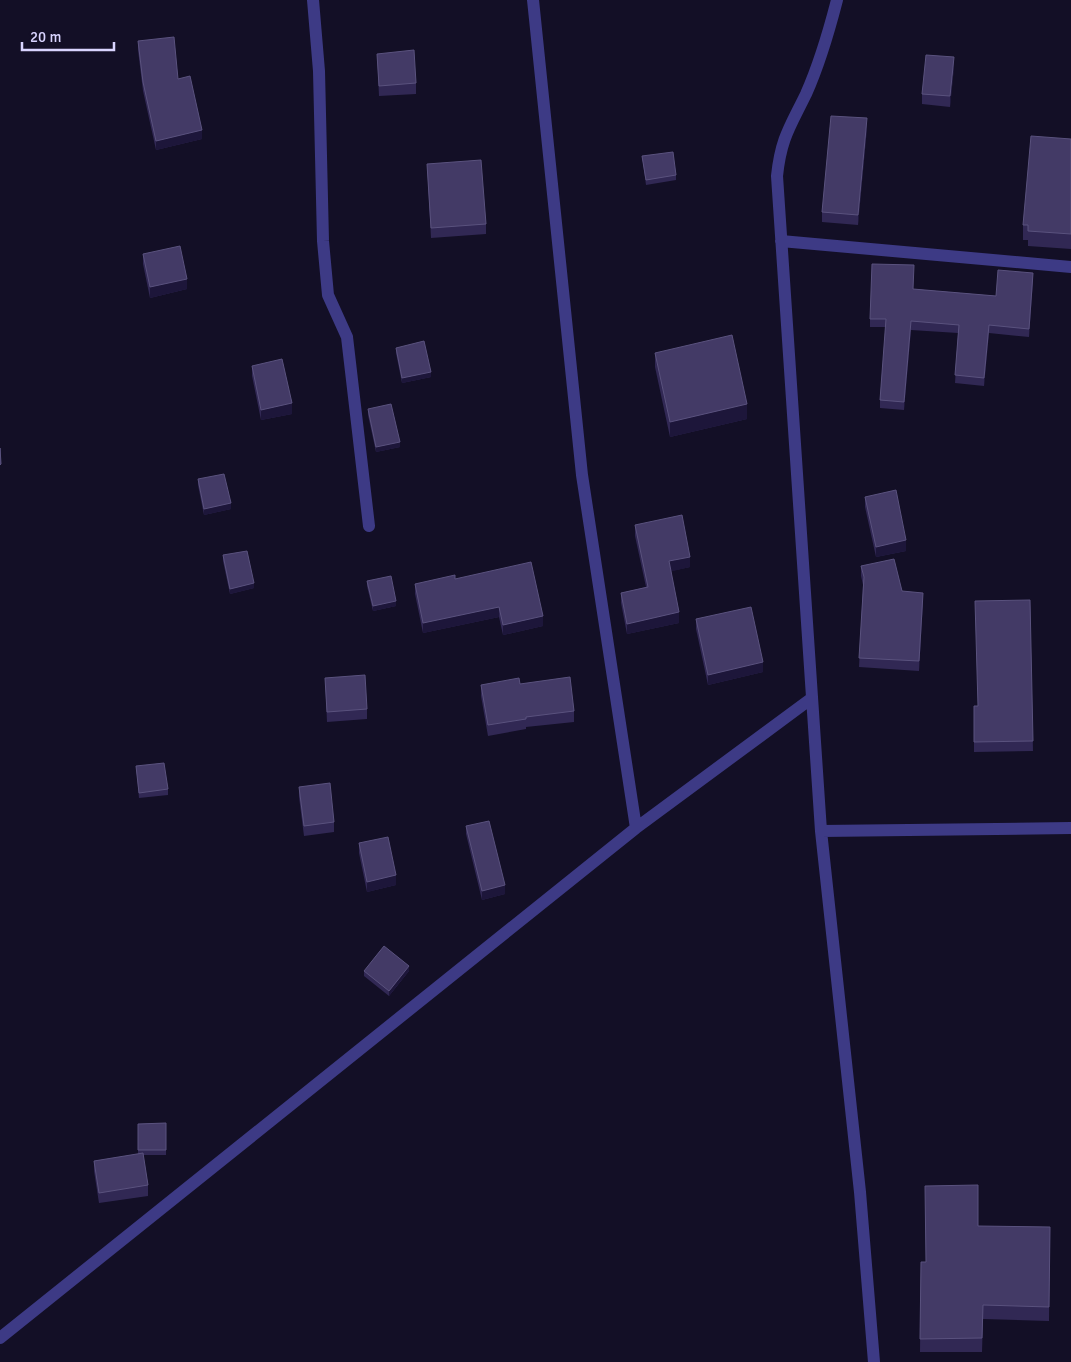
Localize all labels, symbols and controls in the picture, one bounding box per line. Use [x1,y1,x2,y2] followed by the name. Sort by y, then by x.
[22,20,115,52] scale bar
[30,28,61,46] text: 20 m

